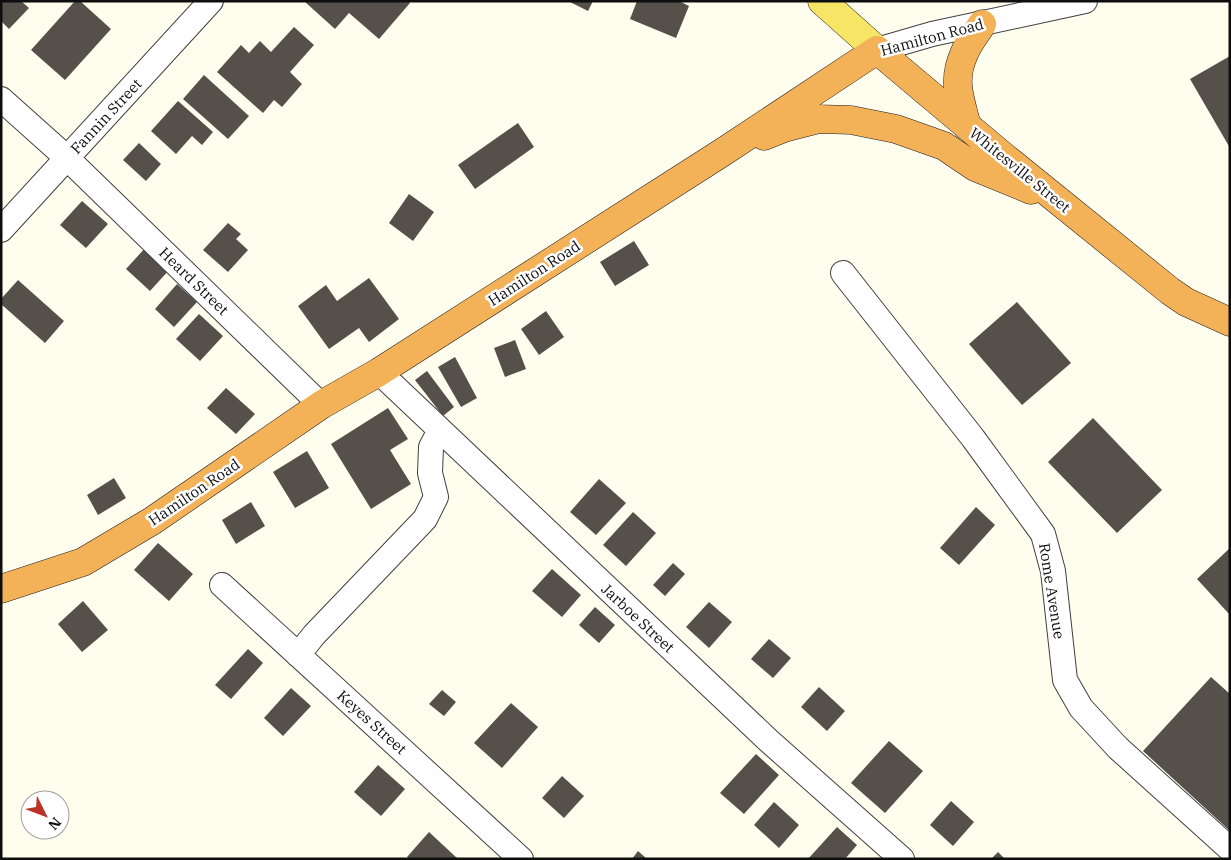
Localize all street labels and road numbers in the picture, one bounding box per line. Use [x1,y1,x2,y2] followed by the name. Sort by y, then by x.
[878,14,986,60] street label: Hamilton Road
[66,74,146,158] street label: Fannin Street
[966,123,1074,217] street label: Whitesville Street
[484,236,584,310] street label: Hamilton Road
[155,243,233,319] street label: Heard Street
[145,454,243,530] street label: Hamilton Road
[1035,542,1069,640] street label: Rome Avenue
[598,579,678,657] street label: Jarboe Street
[333,686,411,758] street label: Keyes Street

